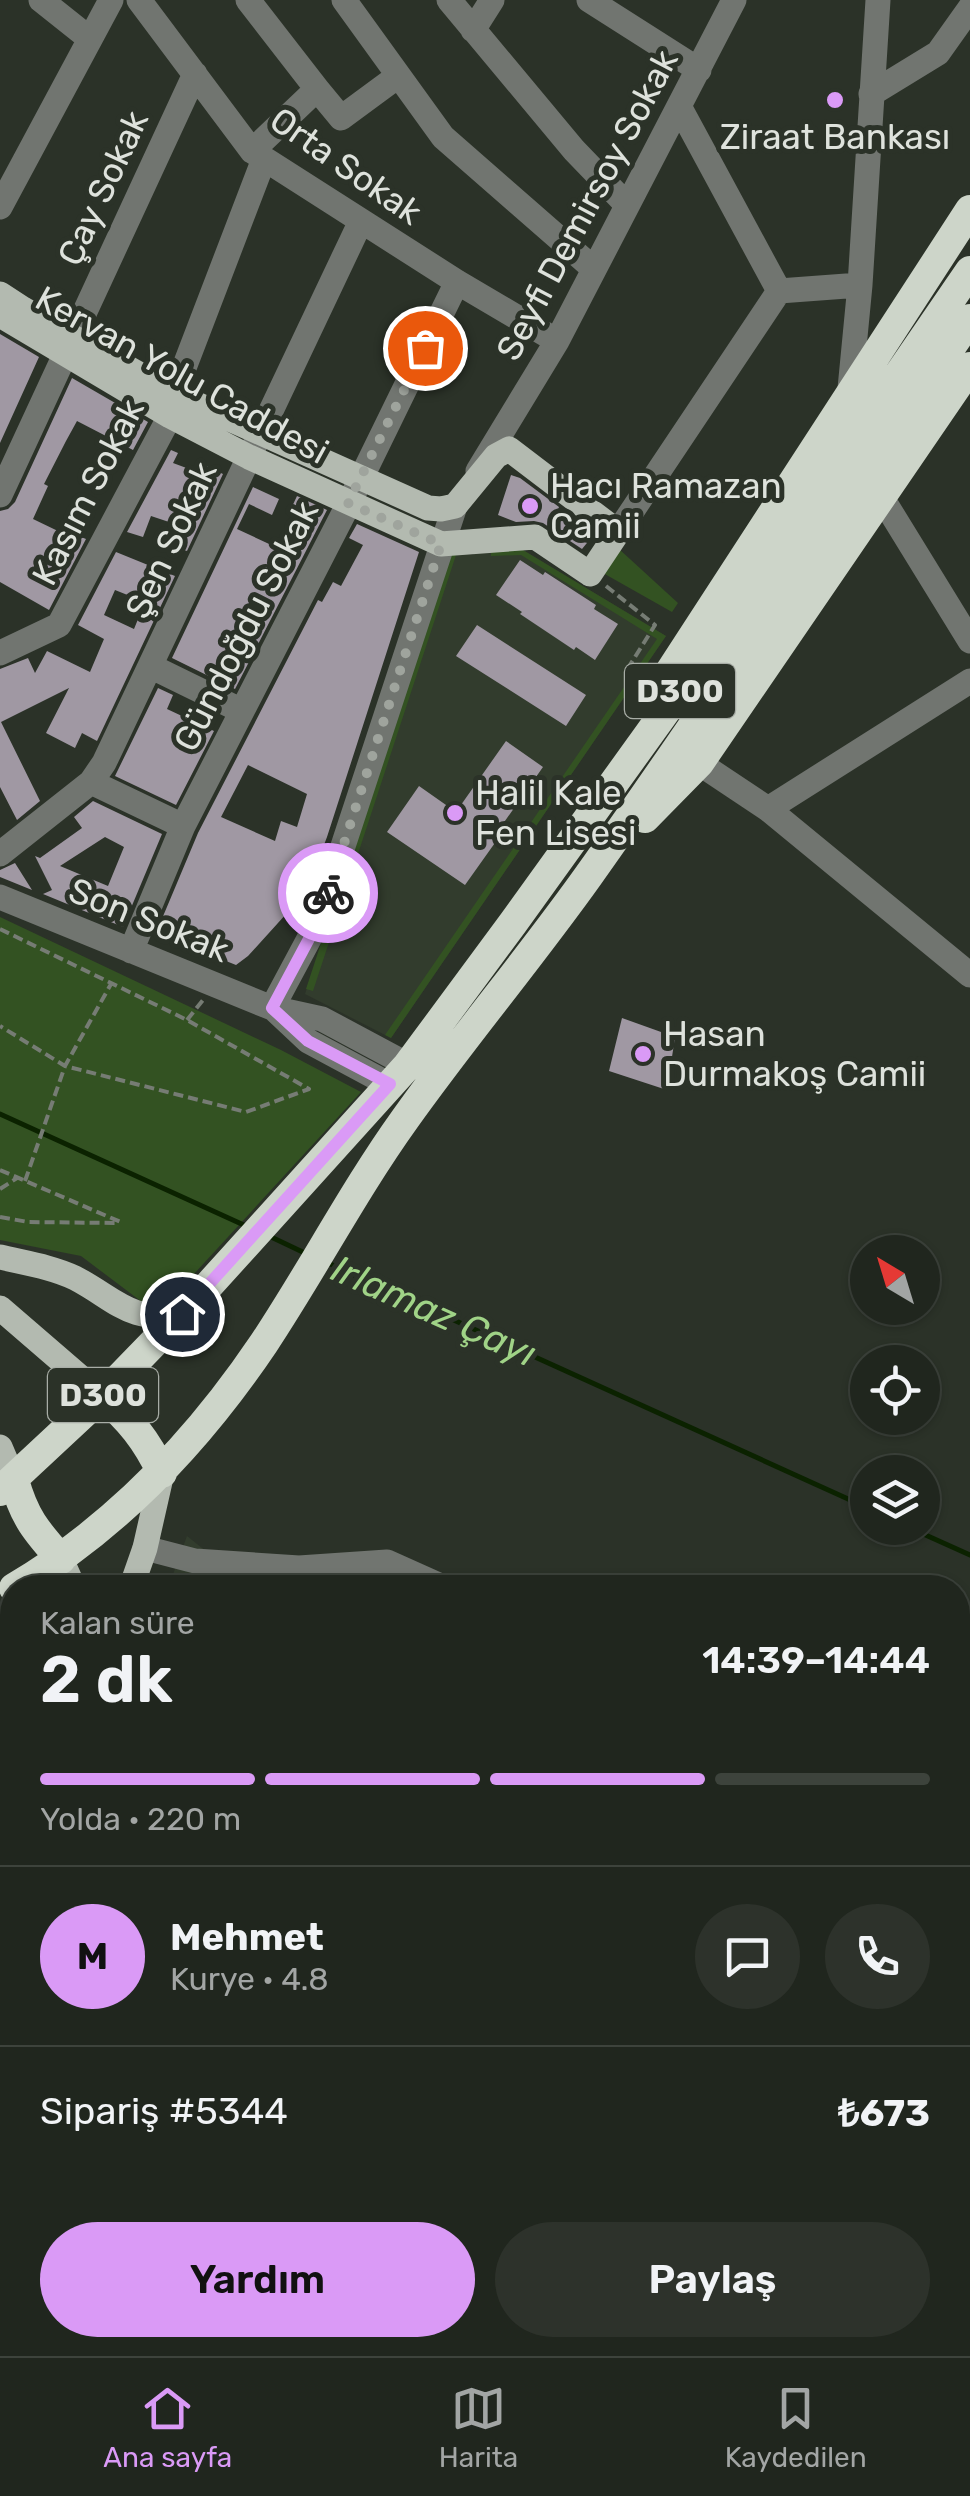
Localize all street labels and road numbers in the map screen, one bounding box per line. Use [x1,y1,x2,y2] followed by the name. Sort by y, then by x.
[487,43,687,367] street label: Seyfi Demirsoy Sokak
[262,98,430,234] street label: Orta Sokak
[49,104,157,272] street label: Çay Sokak
[28,277,336,473] street label: Kervan Yolu Caddesi
[23,392,153,592] street label: Kasım Sokak
[116,455,226,625] street label: Şen Sokak
[165,494,327,758] street label: Gündoğdu Sokak
[625,664,735,718] road number: D300
[63,869,235,971] street label: Son Sokak
[48,1368,158,1422] road number: D300

